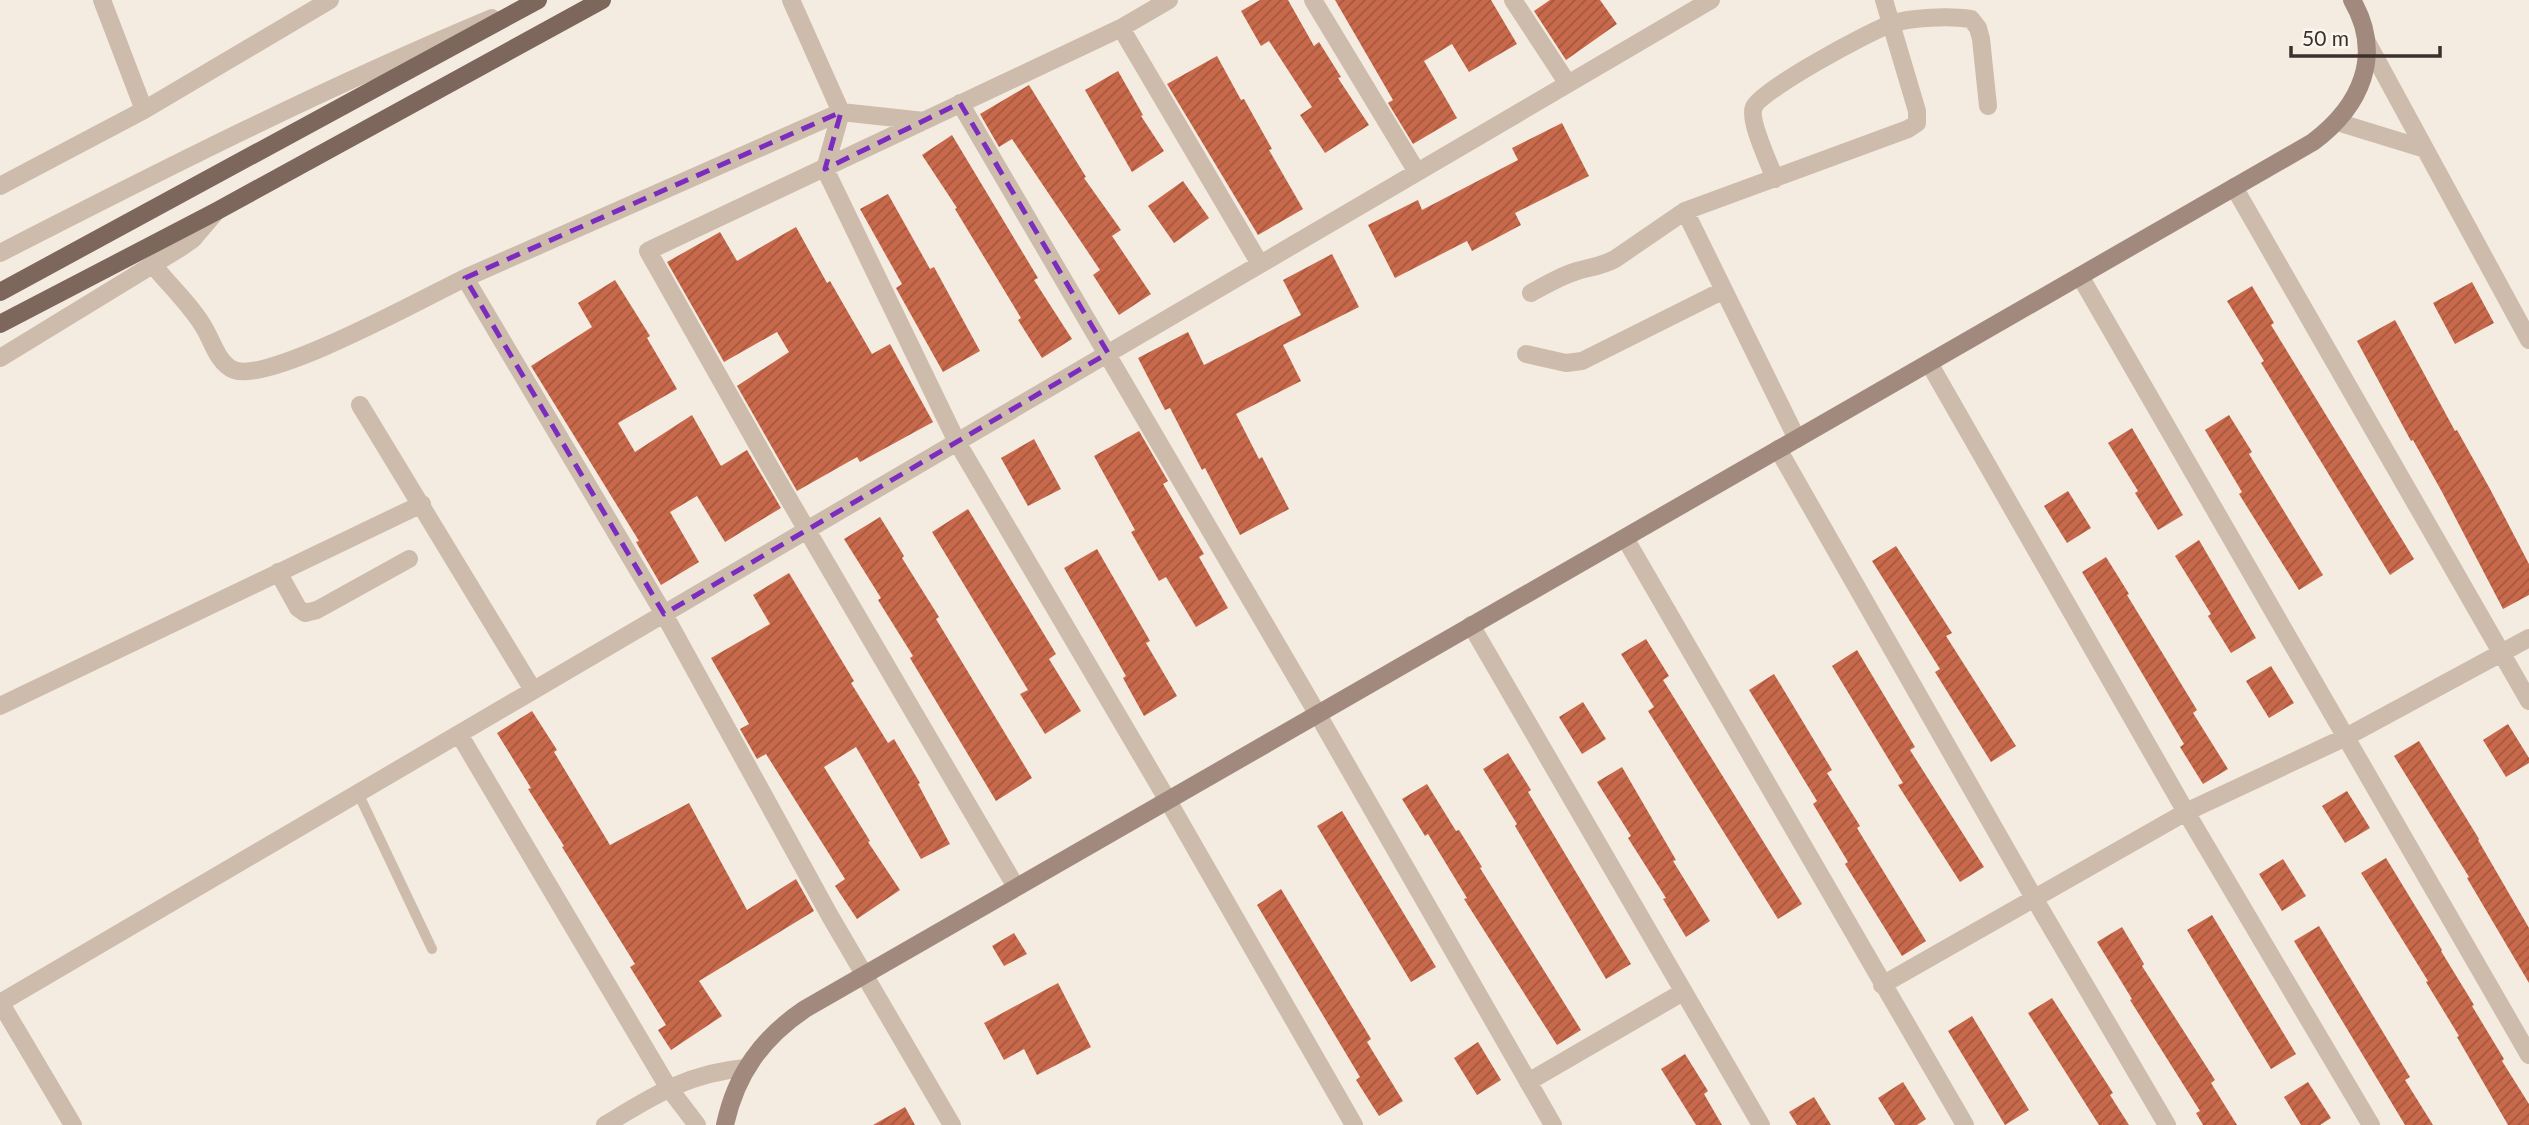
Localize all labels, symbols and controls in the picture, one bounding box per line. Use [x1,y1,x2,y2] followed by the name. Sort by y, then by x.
[2291,14,2440,58] scale bar
[2302,25,2349,50] text: 50 m

